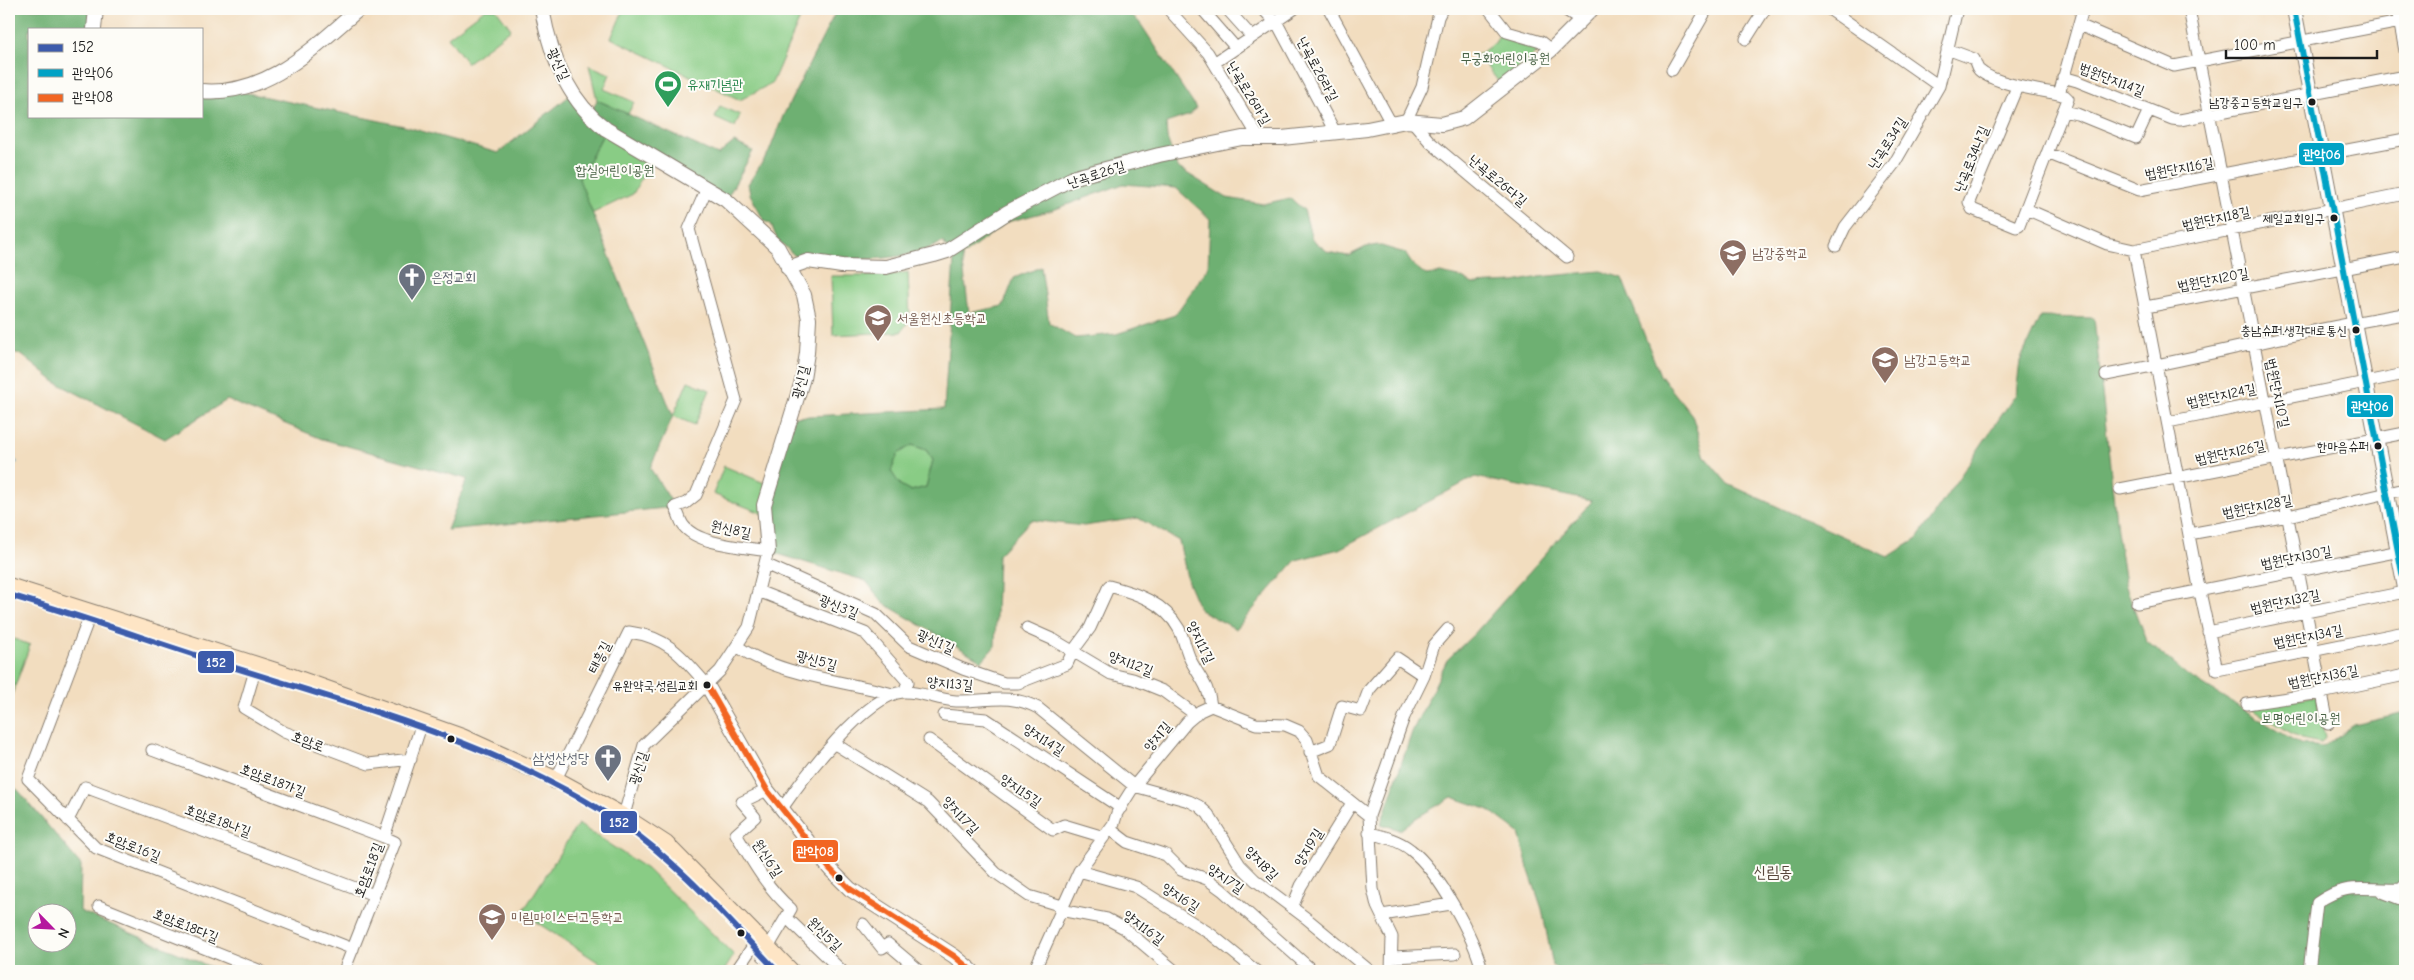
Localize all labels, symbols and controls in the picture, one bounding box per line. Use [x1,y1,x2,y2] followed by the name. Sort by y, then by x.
[28,28,202,118] legend
[2226,28,2378,60] scale bar
[1293,34,1342,105] street label: 난곡로26라길
[2234,36,2276,54] text: 100 m
[72,38,94,56] text: 152
[544,45,574,84] street label: 광신길
[1460,50,1550,67] park label: 무궁화어린이공원
[1223,58,1275,129] street label: 난곡로26마길
[2077,59,2148,100] street label: 법원단지14길
[72,64,113,82] text: 관악06
[653,69,683,108] sports icon: 유재기념관
[687,76,743,93] place label: 유재기념관
[72,88,113,106] text: 관악08
[2209,95,2303,110] place label: 남강중고등학교입구
[2307,97,2317,107] marker: 남강중고등학교입구
[1864,113,1911,173] street label: 난곡로34길
[1950,123,1993,195] street label: 난곡로34나길
[2298,142,2345,166] line badge: 관악06
[2303,146,2341,163] text: 관악06
[1465,151,1531,210] street label: 난곡로26다길
[2143,154,2215,183] street label: 법원단지16길
[1065,157,1128,192] street label: 난곡로26길
[576,162,654,179] park label: 합실어린이공원
[2181,203,2252,234] street label: 법원단지18길
[2262,211,2325,226] place label: 제일교회입구
[2329,213,2339,223] marker: 제일교회입구
[1718,238,1748,277] school or university icon: 남강중학교
[1752,245,1808,262] place label: 남강중학교
[397,262,427,301] church icon: 은정교회
[2176,264,2251,295] street label: 법원단지20길
[431,269,476,286] place label: 은정교회
[863,303,893,342] school or university icon: 서울원신초등학교
[897,310,987,327] place label: 서울원신초등학교
[2240,323,2347,338] place label: 충남슈퍼.생각대로통신
[2351,325,2361,335] marker: 충남슈퍼.생각대로통신
[1870,345,1900,384] school or university icon: 남강고등학교
[1904,352,1972,369] place label: 남강고등학교
[2262,357,2293,430] street label: 법원단지10길
[788,363,813,401] street label: 광신길
[2185,380,2258,411] street label: 법원단지24길
[2346,394,2394,418] line badge: 관악06
[2351,398,2389,415] text: 관악06
[2193,437,2267,468] street label: 법원단지26길
[2317,439,2369,454] place label: 한마음슈퍼
[2373,441,2383,451] marker: 한마음슈퍼
[2221,491,2294,522] street label: 법원단지28길
[709,517,753,542] street label: 원신8길
[2259,542,2334,573] street label: 법원단지30길
[2249,586,2322,617] street label: 법원단지32길
[817,591,862,622] street label: 광신3길
[1183,618,1218,667] street label: 양지11길
[2272,621,2345,652] street label: 법원단지34길
[914,626,958,658] street label: 광신1길
[584,638,615,676] street label: 태흥길
[795,647,840,674] street label: 광신5길
[1106,647,1156,680] street label: 양지12길
[197,650,235,674] line badge: 152
[206,654,226,671] text: 152
[2287,661,2360,692] street label: 법원단지36길
[926,673,975,694] street label: 양지13길
[612,678,698,693] place label: 유완약국.성림교회
[702,680,712,690] marker: 유완약국.성림교회
[2262,710,2340,727] park label: 보명어린이공원
[1140,717,1175,755] street label: 양지길
[1020,720,1068,759] street label: 양지14길
[289,727,327,755] street label: 호암로
[446,734,456,744] unlabelled marker
[593,743,623,782] church icon: 삼성산성당
[625,749,652,787] street label: 광신길
[533,750,590,767] place label: 삼성산성당
[238,760,309,801] street label: 호암로18가길
[997,770,1045,811] street label: 양지15길
[939,793,983,838] street label: 양지17길
[182,801,254,841] street label: 호암로18나길
[600,810,638,834] line badge: 152
[609,814,629,831] text: 152
[1290,825,1327,869] street label: 양지9길
[103,828,164,866] street label: 호암로16길
[749,836,786,881] street label: 원신6길
[350,839,387,900] street label: 호암로18길
[792,839,839,863] line badge: 관악08
[796,843,834,860] text: 관악08
[1241,843,1283,885] street label: 양지8길
[1204,860,1248,897] street label: 양지7길
[1754,863,1792,881] district label: 신림동
[834,873,844,883] unlabelled marker
[1159,879,1203,916] street label: 양지6길
[28,902,78,952] north arrow
[477,902,507,941] school or university icon: 미림마이스터고등학교
[151,905,222,947] street label: 호암로18다길
[1120,906,1168,949] street label: 양지16길
[511,909,624,926] place label: 미림마이스터고등학교
[804,914,846,955] street label: 원신5길
[54,925,73,941] text: N
[736,928,746,938] unlabelled marker

